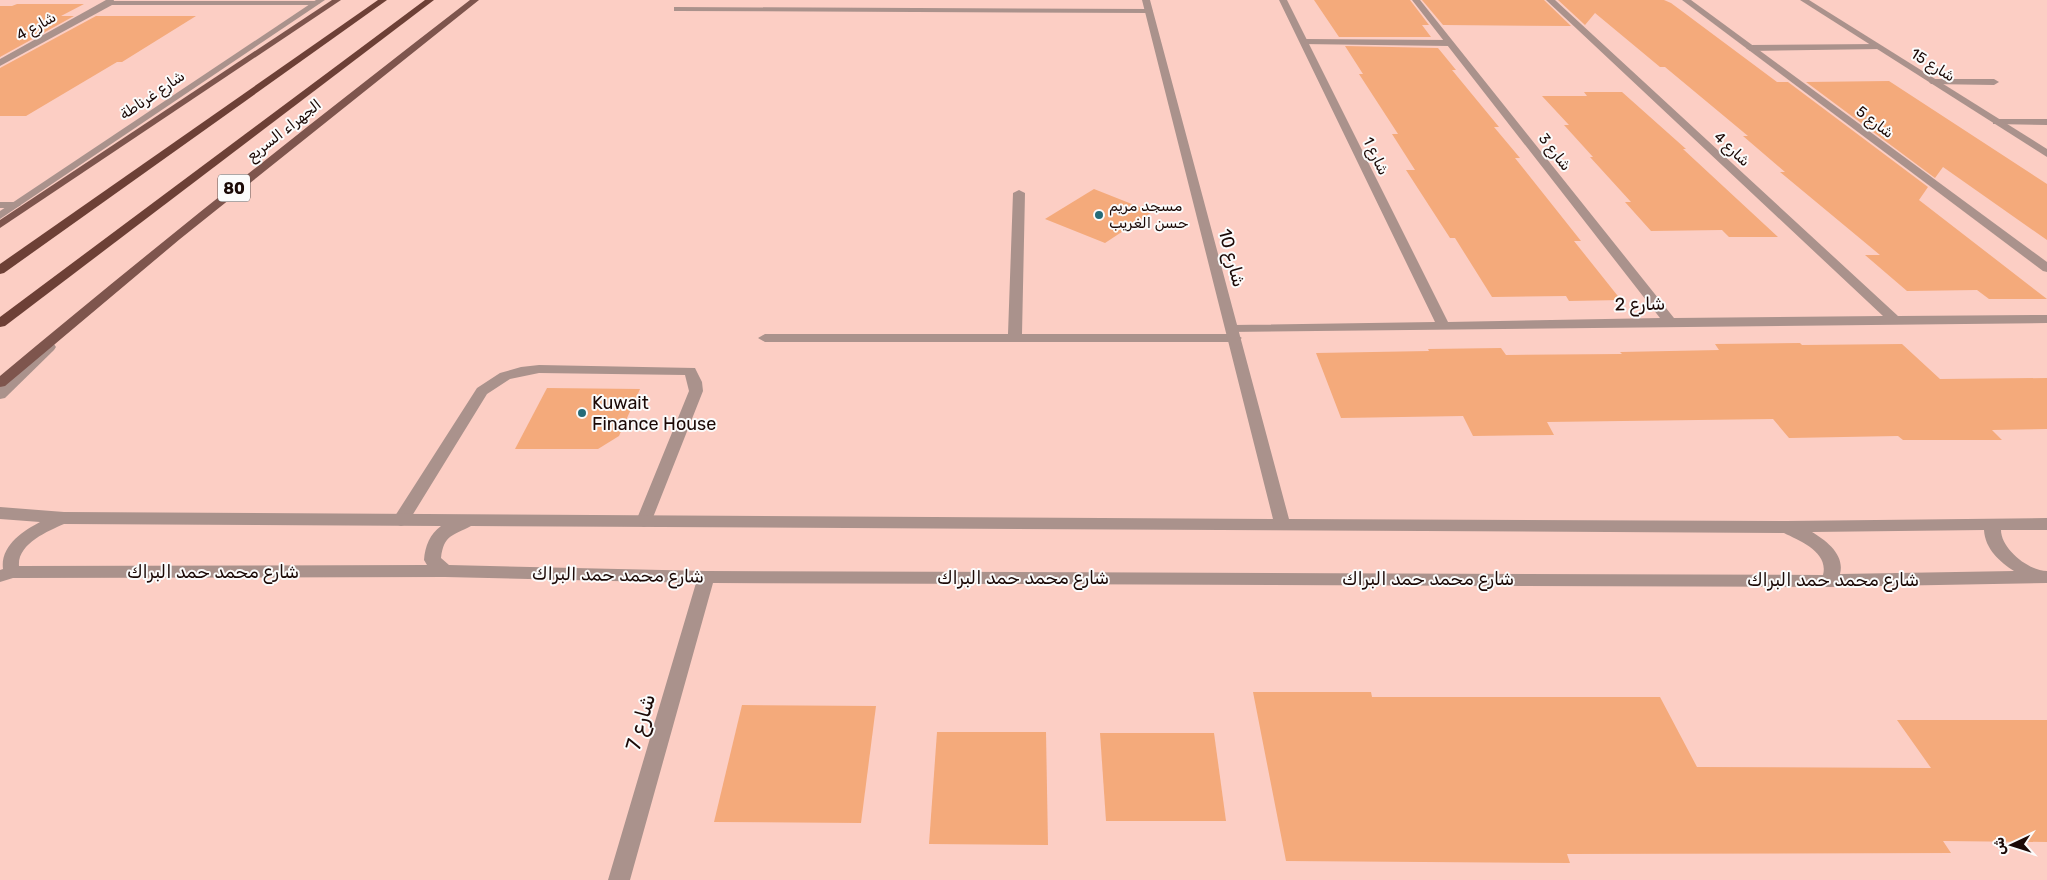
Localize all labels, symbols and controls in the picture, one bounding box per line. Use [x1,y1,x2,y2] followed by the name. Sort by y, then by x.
[13,8,60,46] street label: شارع 4
[1906,44,1959,87] street label: شارع 15
[116,67,189,125] street label: شارع غرناطة
[243,95,326,166] street label: الجهراء السريع
[1851,102,1897,144] street label: شارع 5
[1709,128,1754,172] street label: شارع 4
[1533,130,1575,176] street label: شارع 3
[1357,134,1393,179] street label: شارع 1
[218,174,250,202] road number: 80
[1109,197,1189,232] place label: مسجد مريم حسن الغريب
[1093,209,1105,221] marker: مسجد مريم حسن الغريب
[1213,226,1250,290] street label: شارع 10
[1614,293,1666,316] street label: شارع 2
[592,392,716,435] place label: Kuwait Finance House
[576,407,588,419] marker: Kuwait Finance House
[127,561,299,584] street label: شارع محمد حمد البراك
[532,562,704,589] street label: شارع محمد حمد البراك
[937,567,1109,590] street label: شارع محمد حمد البراك
[1342,568,1514,591] street label: شارع محمد حمد البراك
[1747,569,1919,592] street label: شارع محمد حمد البراك
[620,691,662,754] street label: شارع 7
[1987,820,2037,870] north arrow
[1990,836,2009,855] text: ش

